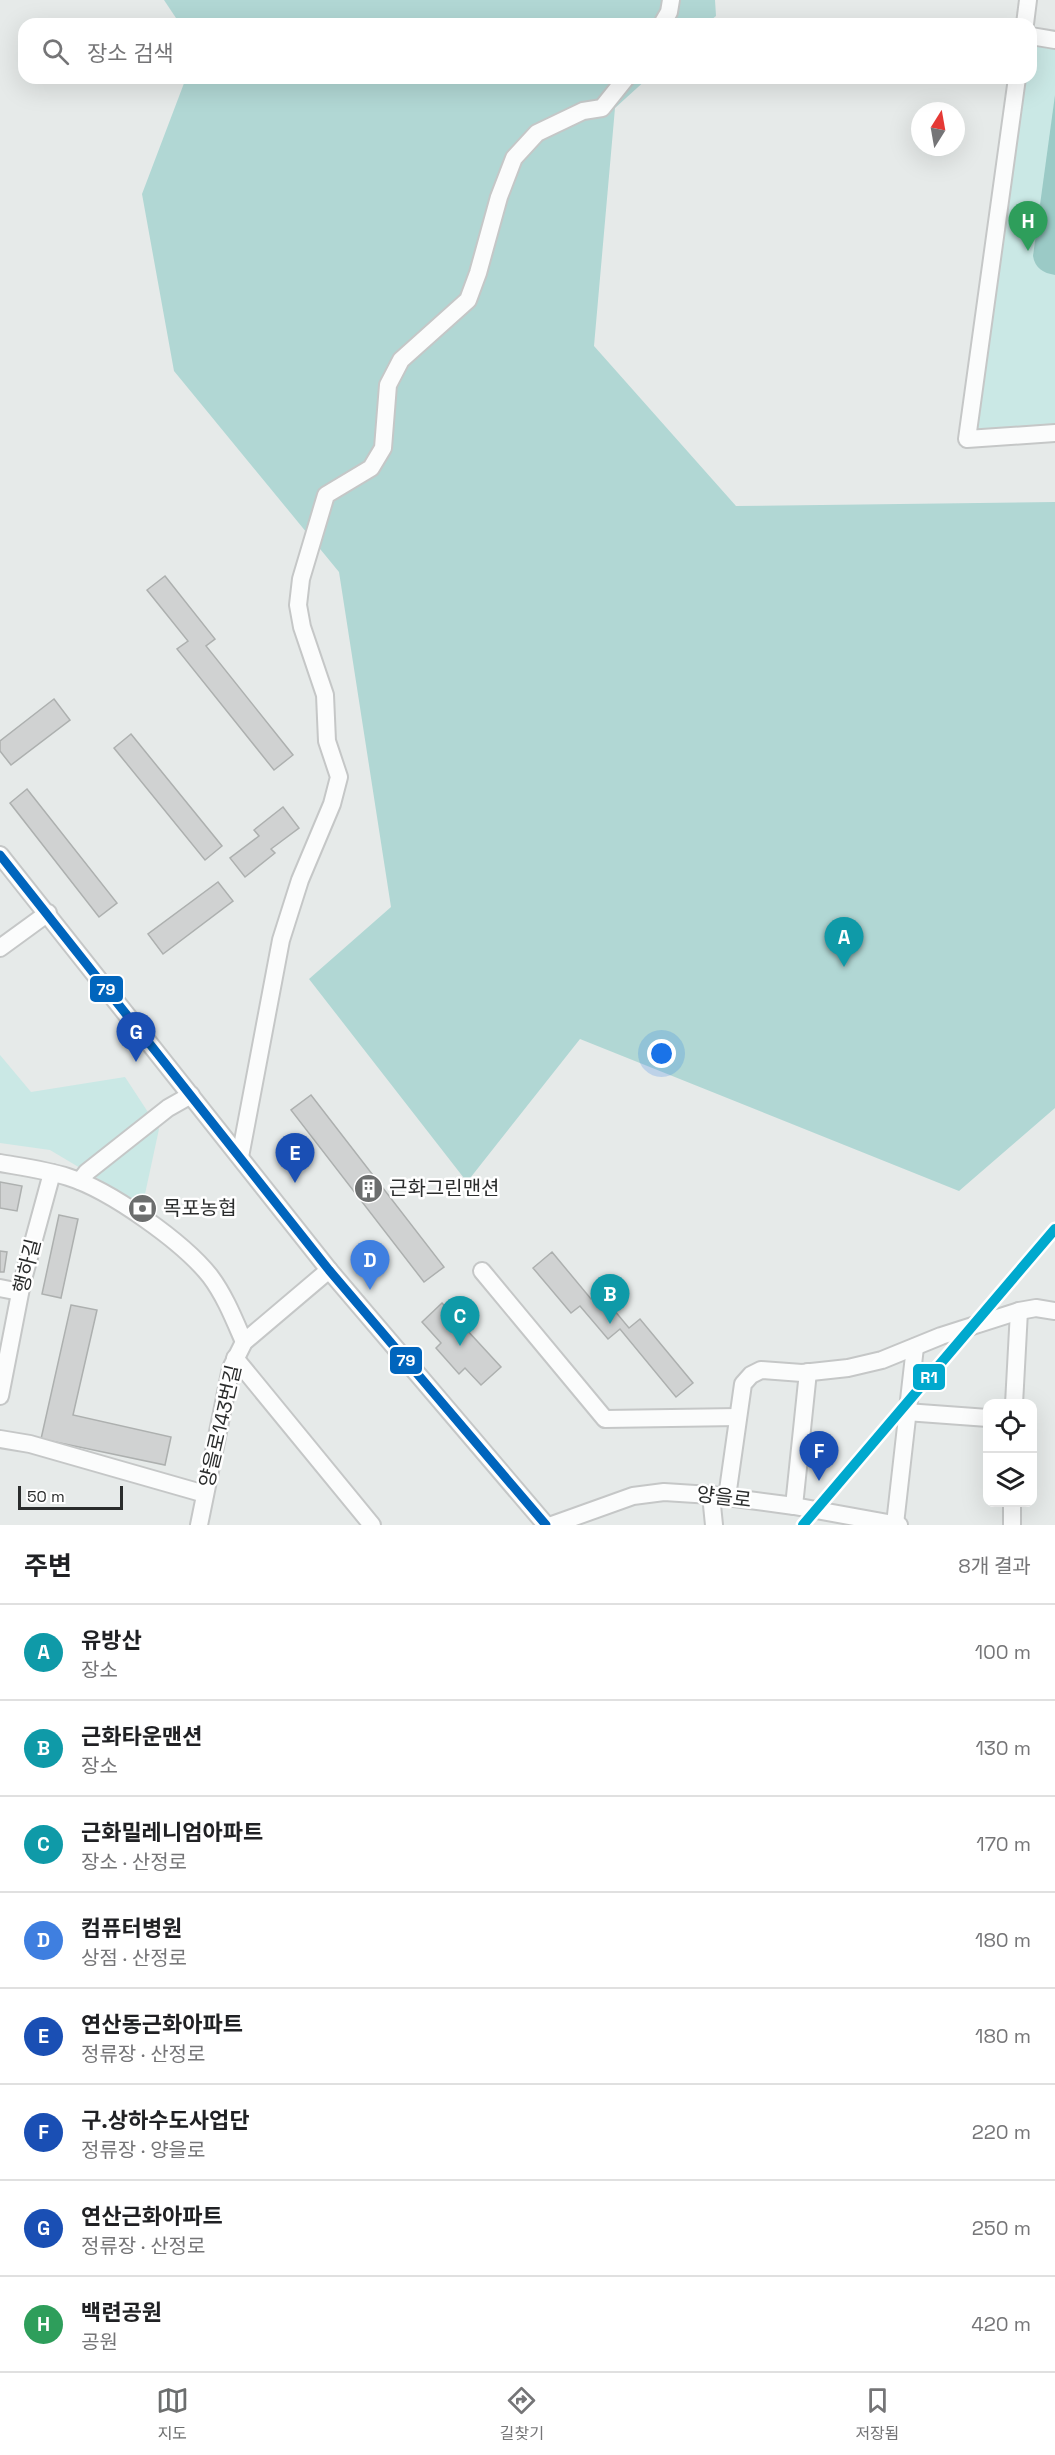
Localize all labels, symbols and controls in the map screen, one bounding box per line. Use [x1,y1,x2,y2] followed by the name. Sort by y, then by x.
[18,18,1037,84] search box
[39,35,72,68] icon: search
[87,39,174,67] text: 장소 검색
[911,102,965,156] north arrow
[1008,202,1048,251] pin: H
[824,918,864,967] pin: A
[89,975,124,1003] line badge: 79
[97,979,115,1000] text: 79
[116,1012,156,1062] pin: G
[647,1039,676,1068] your location
[276,1134,314,1183] pin: E
[352,1172,384,1204] building icon: 근화그린맨션
[389,1175,499,1201] place label: 근화그린맨션
[126,1192,158,1224] bank icon: 목포농협
[163,1195,237,1221] place label: 목포농협
[8,1236,46,1296] street label: 행하길
[350,1240,389,1290] pin: D
[590,1274,630,1324] pin: B
[440,1296,480,1346] pin: C
[389,1346,423,1375] line badge: 79
[397,1350,415,1371] text: 79
[193,1362,247,1490] street label: 양을로143번길
[912,1363,946,1391] line badge: R1
[920,1367,938,1388] text: R1
[983,1399,1037,1507] map controls
[983,1399,1037,1453] button: locate
[800,1432,838,1481] pin: F
[983,1453,1037,1507] button: layers
[695,1481,753,1513] street label: 양을로
[18,1483,123,1510] scale bar
[27,1486,65,1507] text: 50 m
[24,1549,72,1583] text: 주변
[958,1553,1031,1579] text: 8개 결과
[81,1626,142,1654] text: 유방산
[37,1639,50,1665] text: A
[975,1639,1031,1665] text: 100 m
[81,1657,118,1683] text: 장소
[81,1722,202,1750] text: 근화타운맨션
[37,1735,50,1761] text: B
[975,1735,1031,1761] text: 130 m
[81,1753,118,1779] text: 장소
[81,1818,263,1846] text: 근화밀레니엄아파트
[37,1831,50,1857] text: C
[976,1831,1031,1857] text: 170 m
[81,1849,187,1875] text: 장소 · 산정로
[81,1914,182,1942] text: 컴퓨터병원
[37,1927,50,1953] text: D
[975,1927,1031,1953] text: 180 m
[81,1945,187,1971] text: 상점 · 산정로
[81,2010,243,2038] text: 연산동근화아파트
[38,2023,49,2049] text: E
[975,2023,1031,2049] text: 180 m
[81,2041,205,2067] text: 정류장 · 산정로
[81,2106,249,2134] text: 구.상하수도사업단
[38,2119,49,2145] text: F
[972,2119,1031,2145] text: 220 m
[81,2137,205,2163] text: 정류장 · 양을로
[81,2202,223,2230] text: 연산근화아파트
[37,2215,50,2241] text: G
[972,2215,1031,2241] text: 250 m
[81,2233,205,2259] text: 정류장 · 산정로
[81,2298,162,2326] text: 백련공원
[37,2311,50,2337] text: H
[971,2311,1031,2337] text: 420 m
[81,2329,118,2355] text: 공원
[156,2384,189,2444] tab: 지도
[500,2384,544,2444] tab: 길찾기
[855,2384,899,2444] tab: 저장됨

